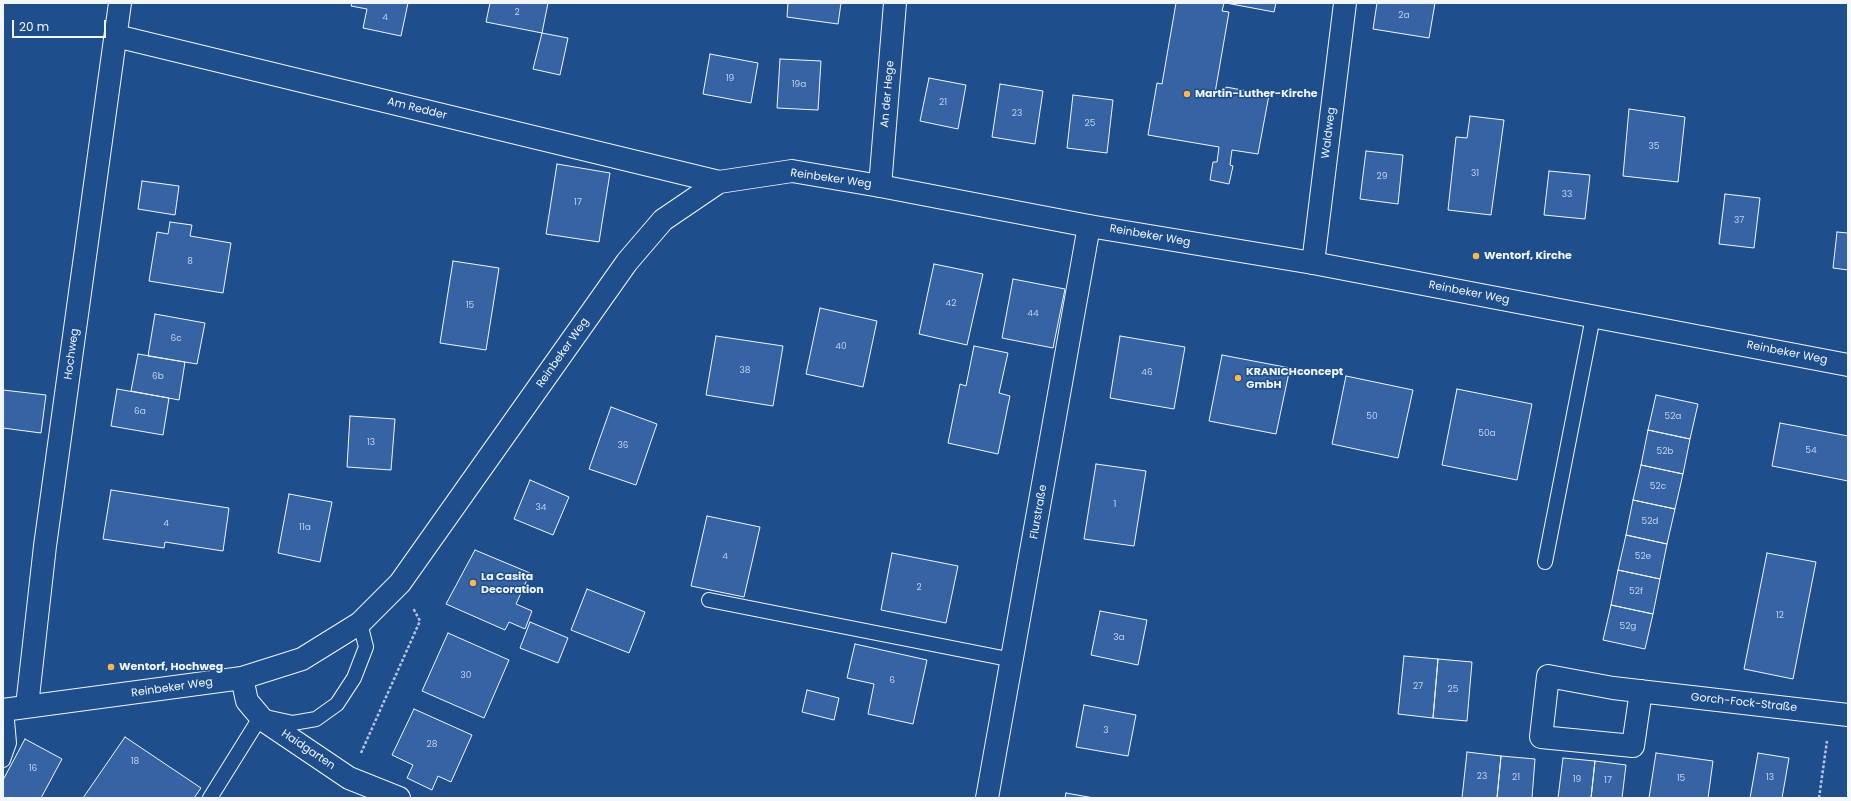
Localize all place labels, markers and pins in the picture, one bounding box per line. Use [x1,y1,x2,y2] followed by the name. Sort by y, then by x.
[1195,87,1318,101] place label: Martin-Luther-Kirche
[1182,89,1192,99] marker: Martin-Luther-Kirche
[1484,249,1572,263] place label: Wentorf, Kirche
[1471,251,1481,261] marker: Wentorf, Kirche
[1246,365,1343,391] place label: KRANICHconcept GmbH
[1233,373,1243,383] marker: KRANICHconcept GmbH
[481,570,544,596] place label: La Casita Decoration
[468,578,478,588] marker: La Casita Decoration
[119,660,223,674] place label: Wentorf, Hochweg
[106,662,116,672] marker: Wentorf, Hochweg

